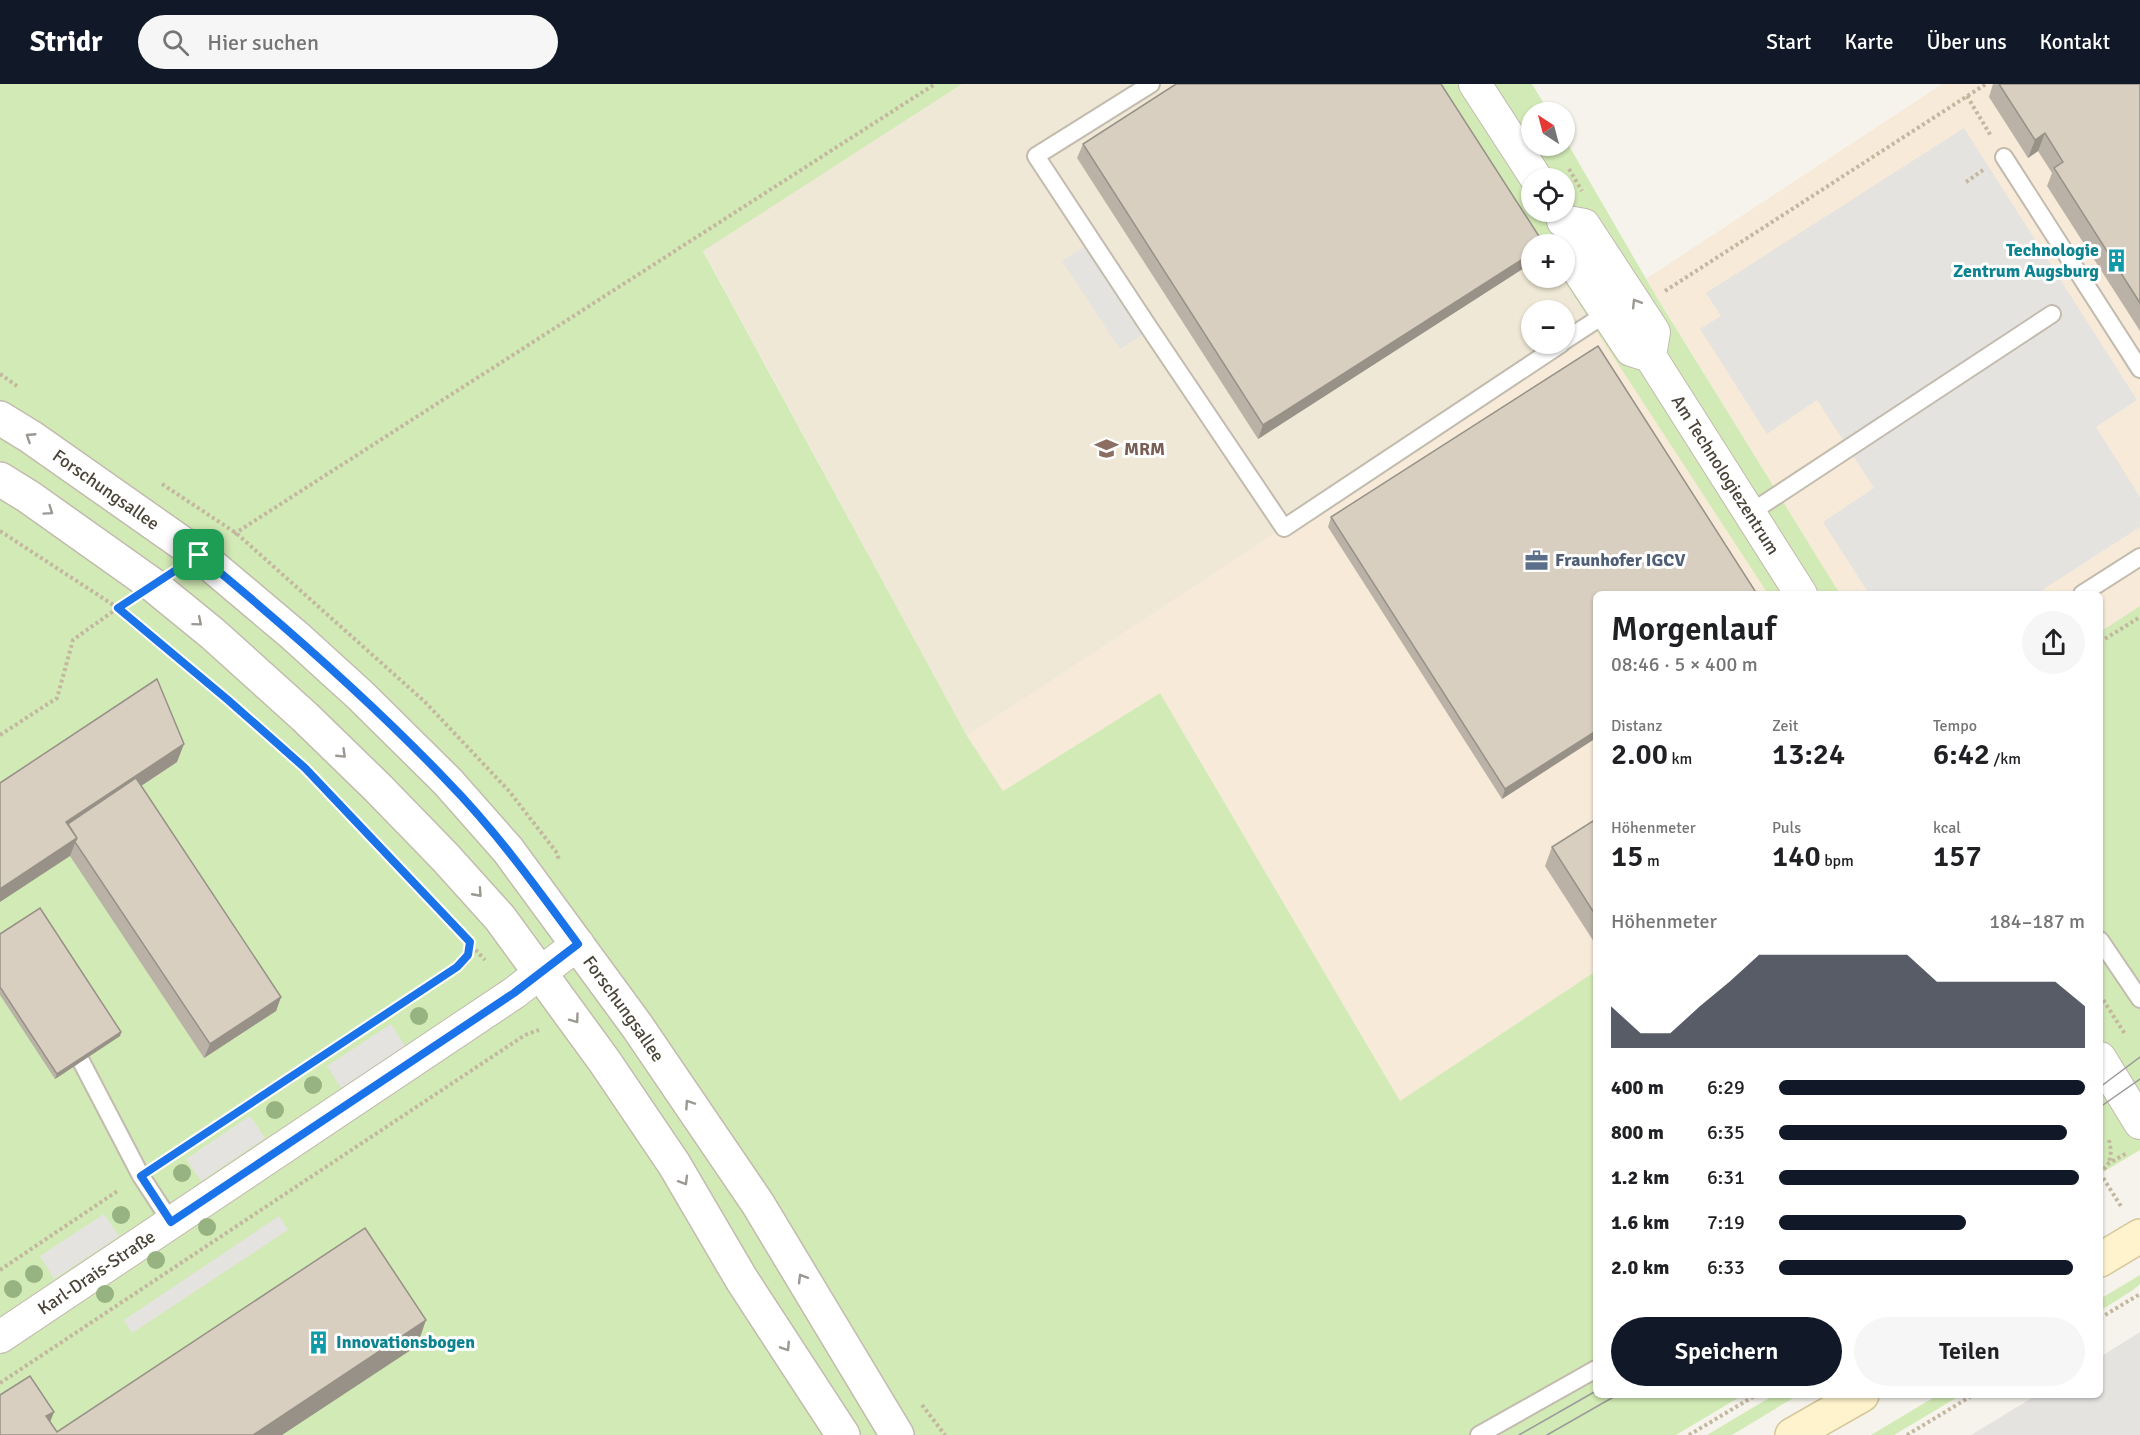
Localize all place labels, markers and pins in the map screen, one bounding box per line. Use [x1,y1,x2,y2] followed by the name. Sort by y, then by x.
[1953,239,2099,282] place label: Technologie Zentrum Augsburg
[2104,247,2130,273] building icon: Technologie Zentrum Augsburg
[1093,436,1119,462] school or university icon: MRM
[1124,438,1165,460] place label: MRM
[173,529,224,580] pin
[1524,547,1550,573] office icon: Fraunhofer IGCV
[1555,549,1685,571] place label: Fraunhofer IGCV
[305,1329,331,1355] building icon: Innovationsbogen
[336,1331,475,1353] place label: Innovationsbogen

